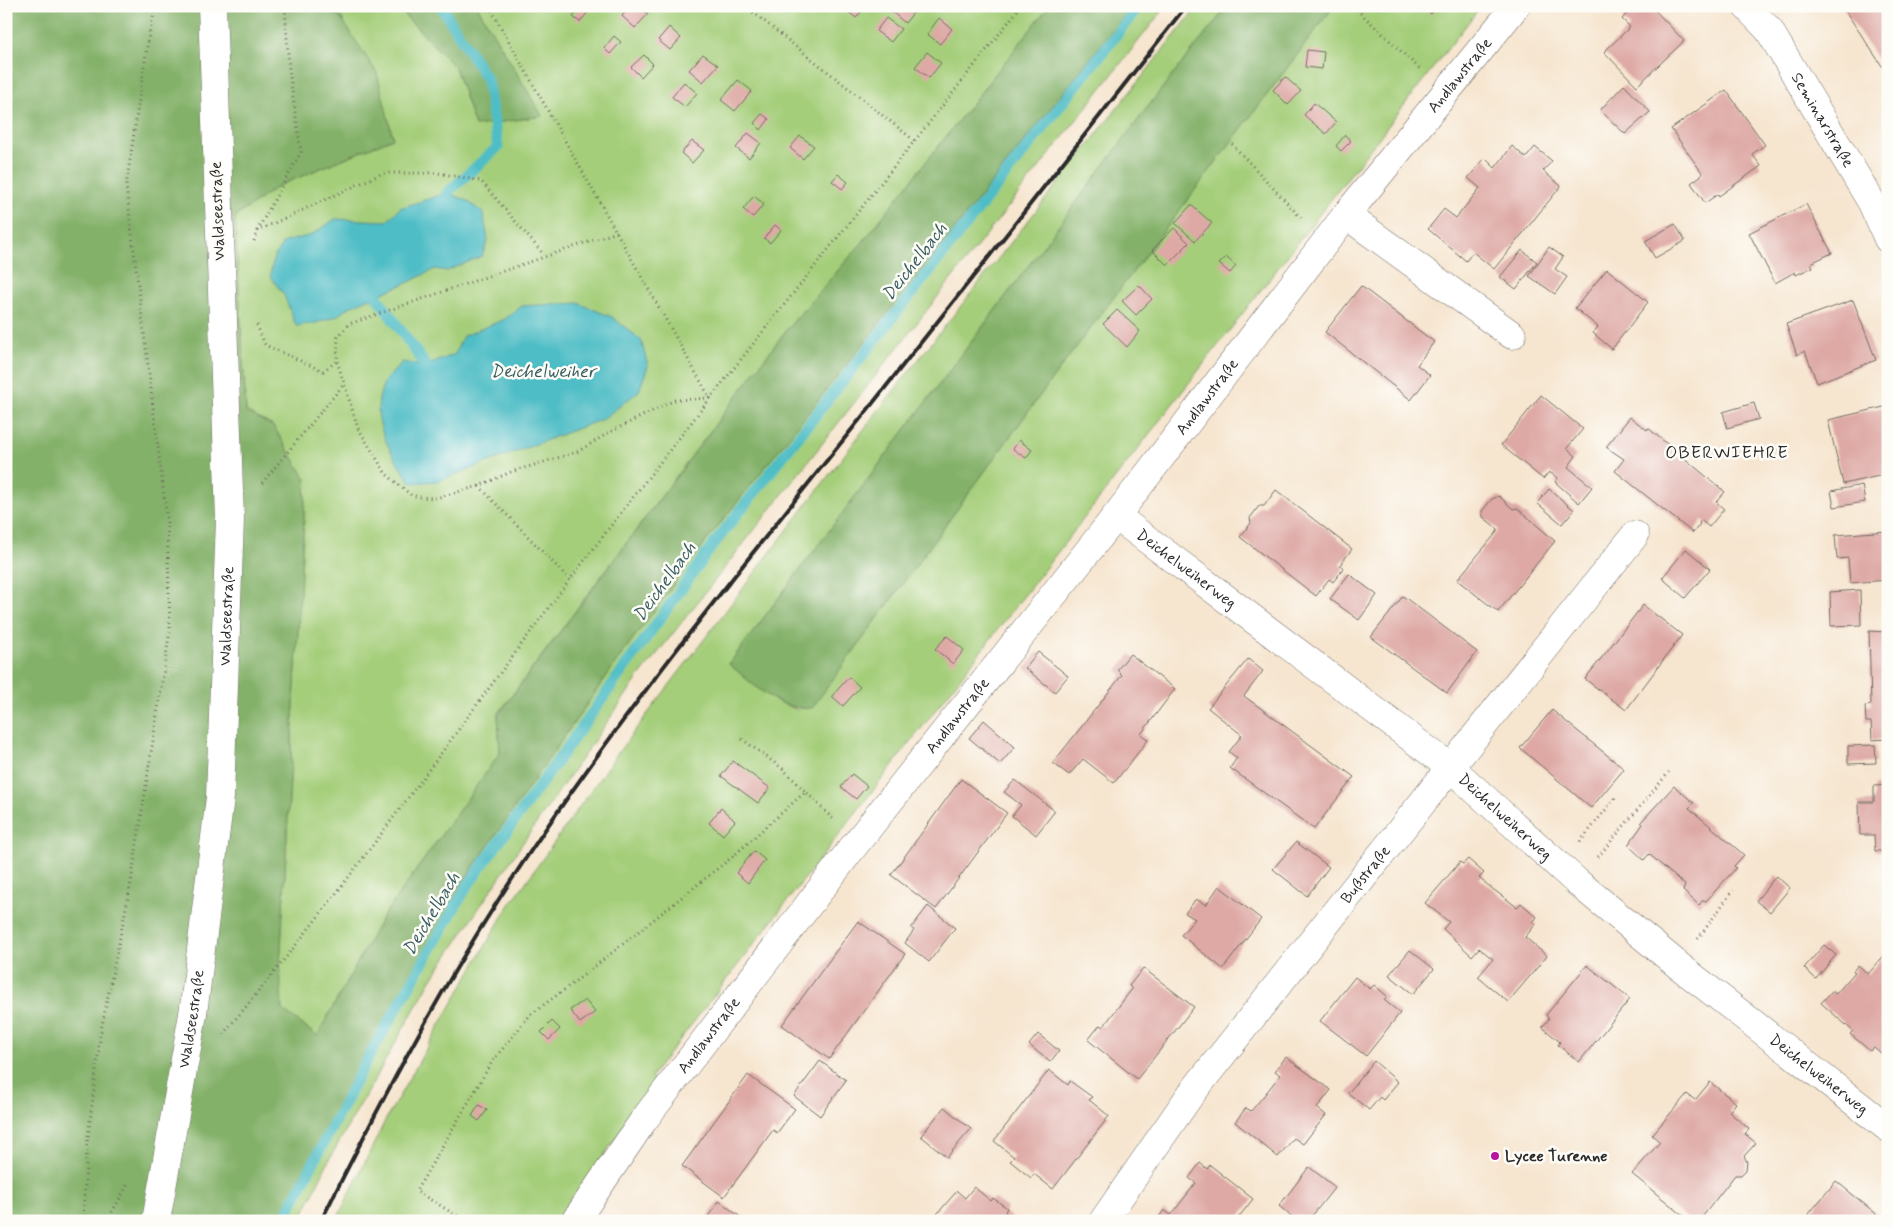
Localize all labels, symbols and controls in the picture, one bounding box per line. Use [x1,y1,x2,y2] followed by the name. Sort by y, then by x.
[1423,33,1497,117] street label: Andlawstraße
[1786,69,1859,171] street label: Seminarstraße
[206,161,230,261] street label: Waldseestraße
[877,218,953,306] water label: Deichelbach
[1171,354,1243,439] street label: Andlawstraße
[491,360,598,384] water label: Deichelweiher
[1665,441,1789,465] district label: OBERWIEHRE
[1132,524,1241,613] street label: Deichelweiherweg
[628,537,702,627] water label: Deichelbach
[214,566,239,666] street label: Waldseestraße
[921,673,994,758] street label: Andlawstraße
[1453,769,1557,865] street label: Deichelweiherweg
[1336,841,1395,908] street label: Bußstraße
[398,868,466,960] water label: Deichelbach
[173,968,209,1070] street label: Waldseestraße
[673,992,745,1078] street label: Andlawstraße
[1765,1029,1873,1119] street label: Deichelweiherweg
[1505,1146,1607,1167] place label: Lycee Turenne
[1489,1150,1501,1162] marker: Lycee Turenne

